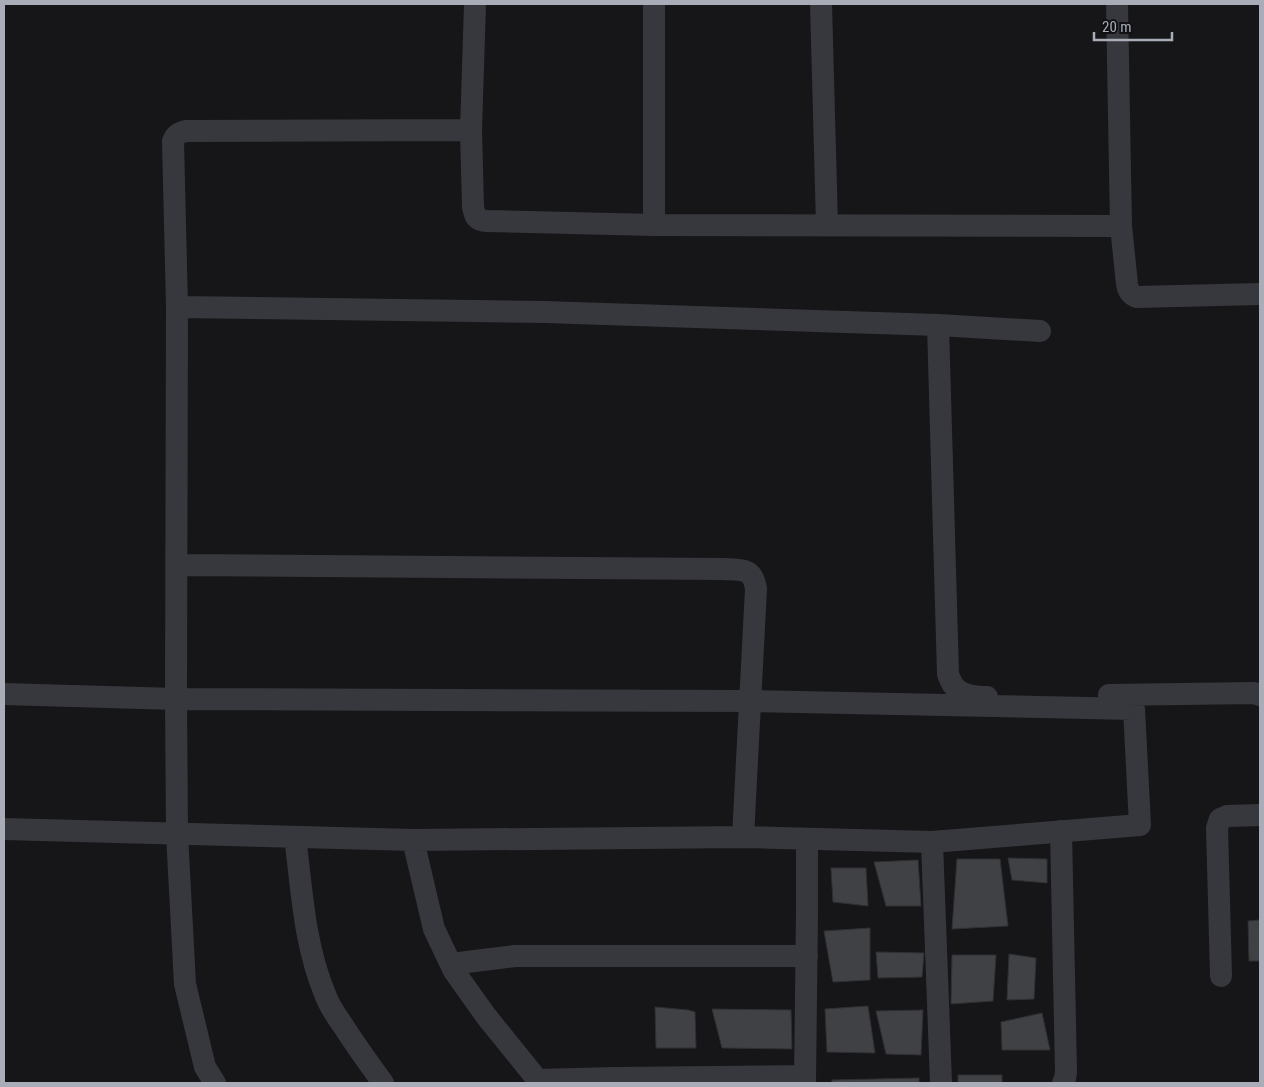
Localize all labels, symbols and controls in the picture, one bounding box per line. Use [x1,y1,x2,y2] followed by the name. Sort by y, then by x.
[1094,10,1172,42] scale bar
[1102,18,1132,36] text: 20 m

